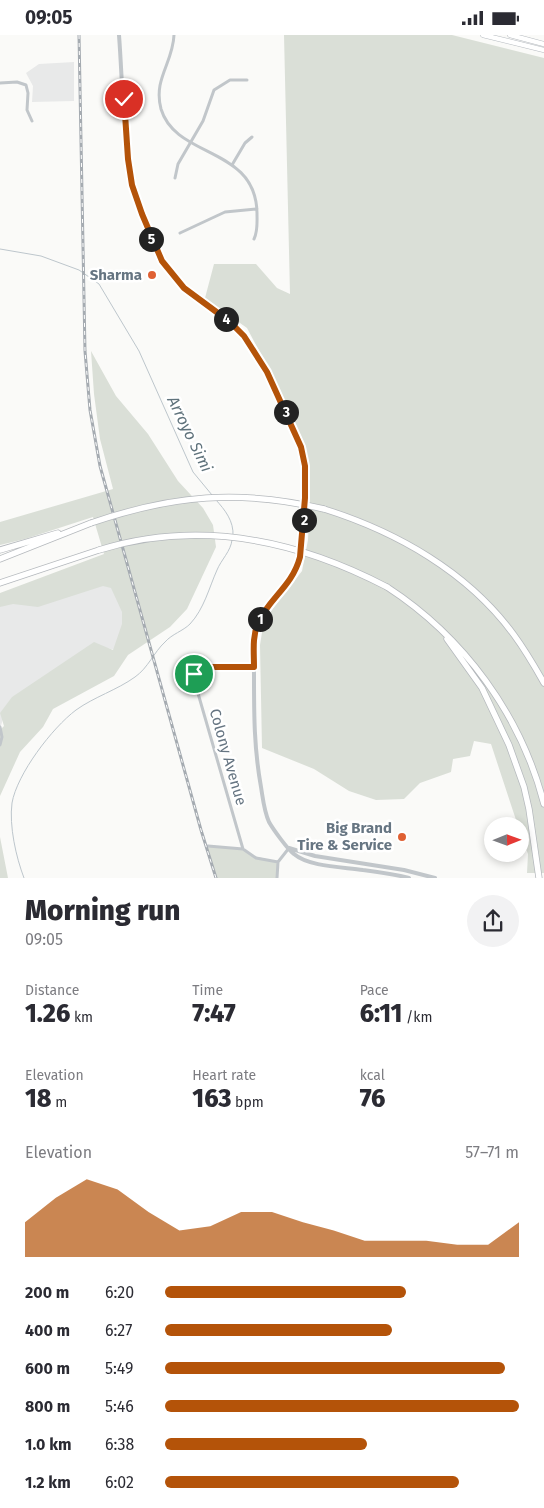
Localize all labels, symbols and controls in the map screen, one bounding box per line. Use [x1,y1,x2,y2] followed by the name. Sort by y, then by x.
[25,6,72,29] text: 09:05
[103,78,145,120] pin
[110,85,138,113] icon: check
[138,227,164,251] pin: 5
[148,231,155,248] text: 5
[90,266,142,284] place label: Sharma
[146,269,158,281] marker: Sharma
[214,307,238,331] pin: 4
[223,311,230,328] text: 4
[163,392,217,476] water label: Arroyo Simi
[274,399,298,425] pin: 3
[283,404,290,421] text: 3
[292,507,316,533] pin: 2
[301,512,308,529] text: 2
[248,607,272,631] pin: 1
[257,611,264,628] text: 1
[173,653,215,695] pin
[180,660,208,688] icon: arrive
[206,707,250,807] street label: Colony Avenue
[484,817,529,863] north arrow
[484,817,529,862] map controls
[297,819,392,854] place label: Big Brand Tire & Service
[396,831,408,843] marker: Big Brand Tire & Service
[25,894,180,927] text: Morning run
[467,895,519,947] button: share
[25,930,63,949] text: 09:05
[25,982,79,999] text: Distance
[192,982,223,999] text: Time
[360,982,389,999] text: Pace
[25,999,70,1029] text: 1.26
[192,999,236,1029] text: 7:47
[360,999,402,1029] text: 6:11
[70,1009,93,1026] text: km
[402,1009,433,1026] text: /km
[25,1067,84,1084] text: Elevation
[192,1067,256,1084] text: Heart rate
[360,1067,385,1084] text: kcal
[25,1084,52,1114] text: 18
[192,1084,231,1114] text: 163
[360,1084,385,1114] text: 76
[52,1094,67,1111] text: m
[231,1094,264,1111] text: bpm
[25,1143,92,1162] text: Elevation
[465,1143,519,1162] text: 57–71 m
[25,1283,69,1302] text: 200 m
[105,1283,134,1302] text: 6:20
[25,1321,70,1340] text: 400 m
[105,1321,132,1340] text: 6:27
[25,1359,70,1378] text: 600 m
[105,1359,133,1378] text: 5:49
[25,1397,70,1416] text: 800 m
[105,1397,134,1416] text: 5:46
[25,1435,72,1454] text: 1.0 km
[105,1435,134,1454] text: 6:38
[25,1473,71,1492] text: 1.2 km
[105,1473,134,1492] text: 6:02

